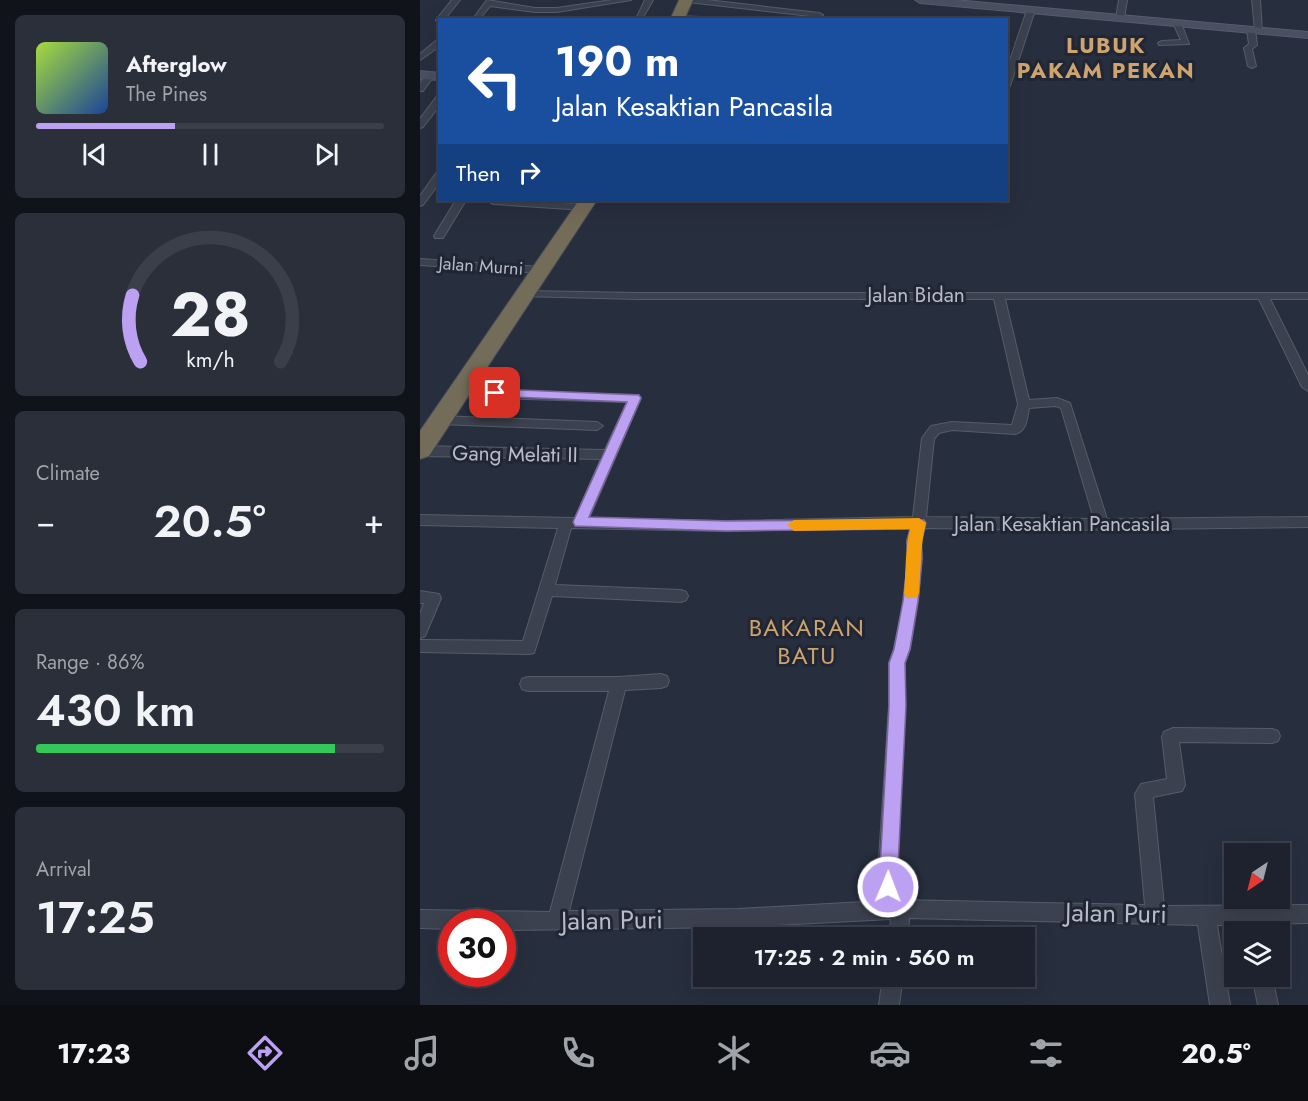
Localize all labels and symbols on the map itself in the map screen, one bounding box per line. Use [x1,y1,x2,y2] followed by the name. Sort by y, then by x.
[1017,29,1195,86] district label: LUBUK PAKAM PEKAN
[436,250,524,282] street label: Jalan Murni
[864,280,965,310] street label: Jalan Bidan
[469,367,520,418] pin
[452,438,578,470] street label: Gang Melati II
[951,509,1170,539] street label: Jalan Kesaktian Pancasila
[749,610,865,673] district label: BAKARAN BATU
[1224,843,1290,909] north arrow
[856,855,920,919] position arrow
[1062,893,1167,933] street label: Jalan Puri
[558,900,663,940] street label: Jalan Puri
[438,909,516,987] speed limit sign: 30

